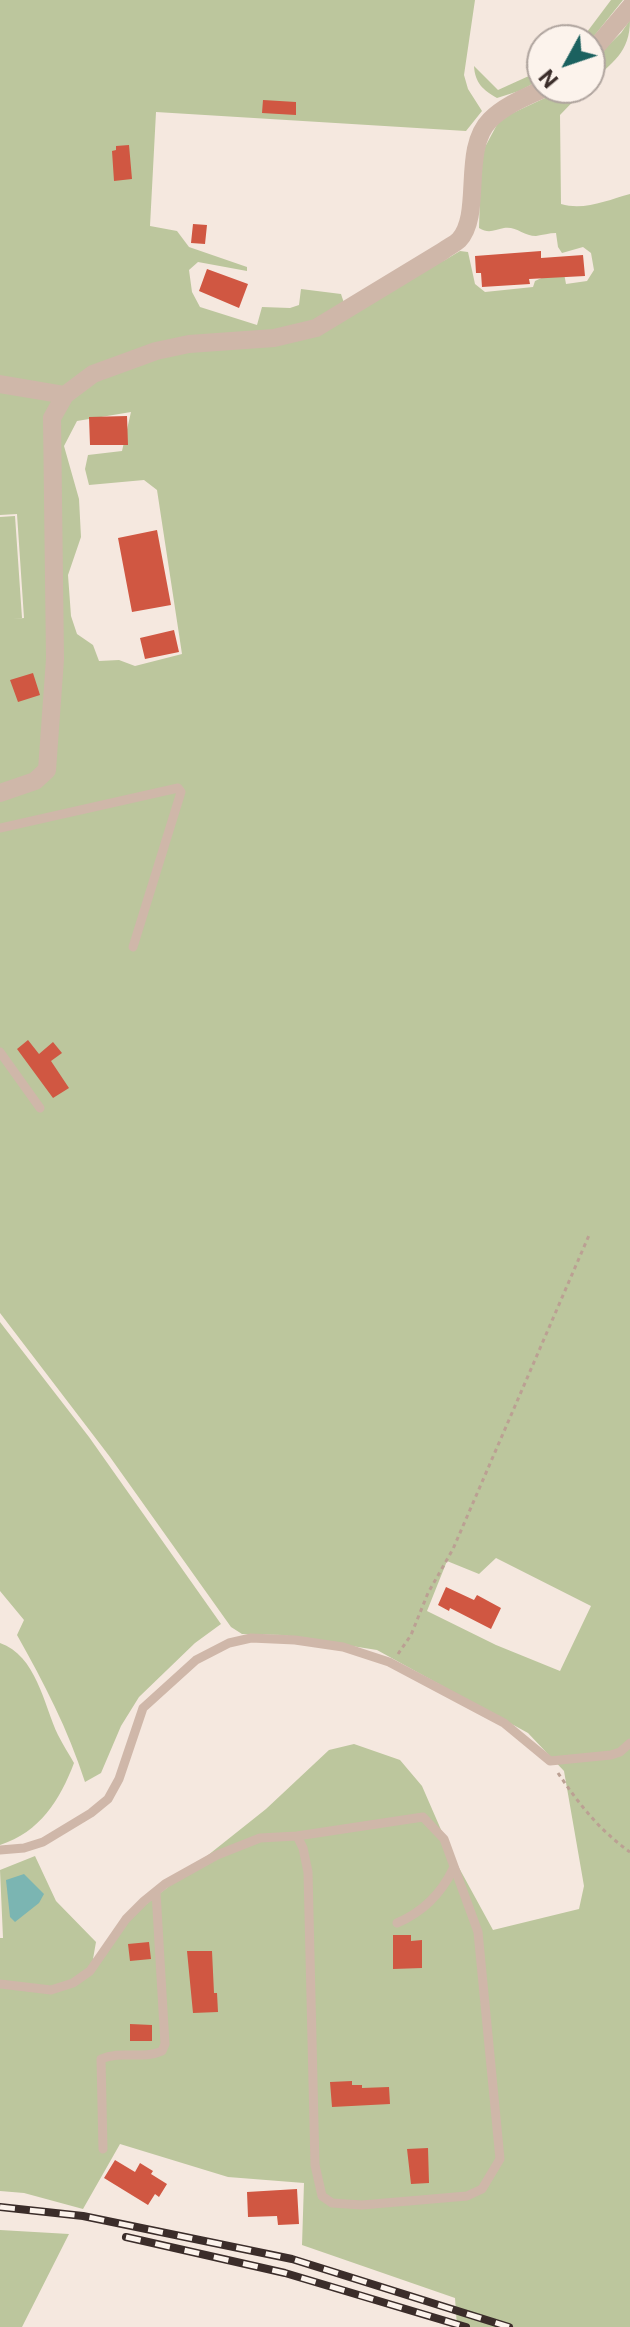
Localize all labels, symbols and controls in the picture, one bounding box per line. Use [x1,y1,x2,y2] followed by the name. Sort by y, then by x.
[526,24,606,104] north arrow
[534,64,563,92] text: N

